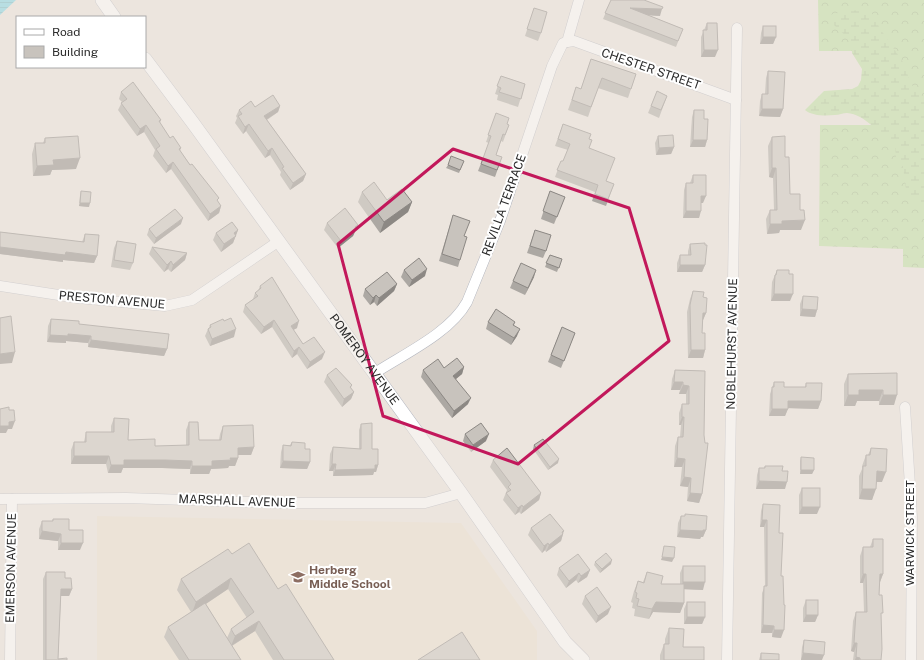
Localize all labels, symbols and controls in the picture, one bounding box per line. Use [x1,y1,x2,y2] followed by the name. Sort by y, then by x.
[16,16,146,68] legend
[52,25,80,39] text: Road
[52,45,98,59] text: Building
[600,45,702,93] street label: CHESTER STREET
[479,152,529,258] street label: REVILLA TERRACE
[724,278,740,410] street label: NOBLEHURST AVENUE
[58,288,166,312] street label: PRESTON AVENUE
[327,311,402,408] street label: POMEROY AVENUE
[903,480,917,586] street label: WARWICK STREET
[178,492,296,510] street label: MARSHALL AVENUE
[3,513,19,623] street label: EMERSON AVENUE
[309,563,391,591] place label: Herberg Middle School
[290,569,306,585] school or university icon: Herberg Middle School

